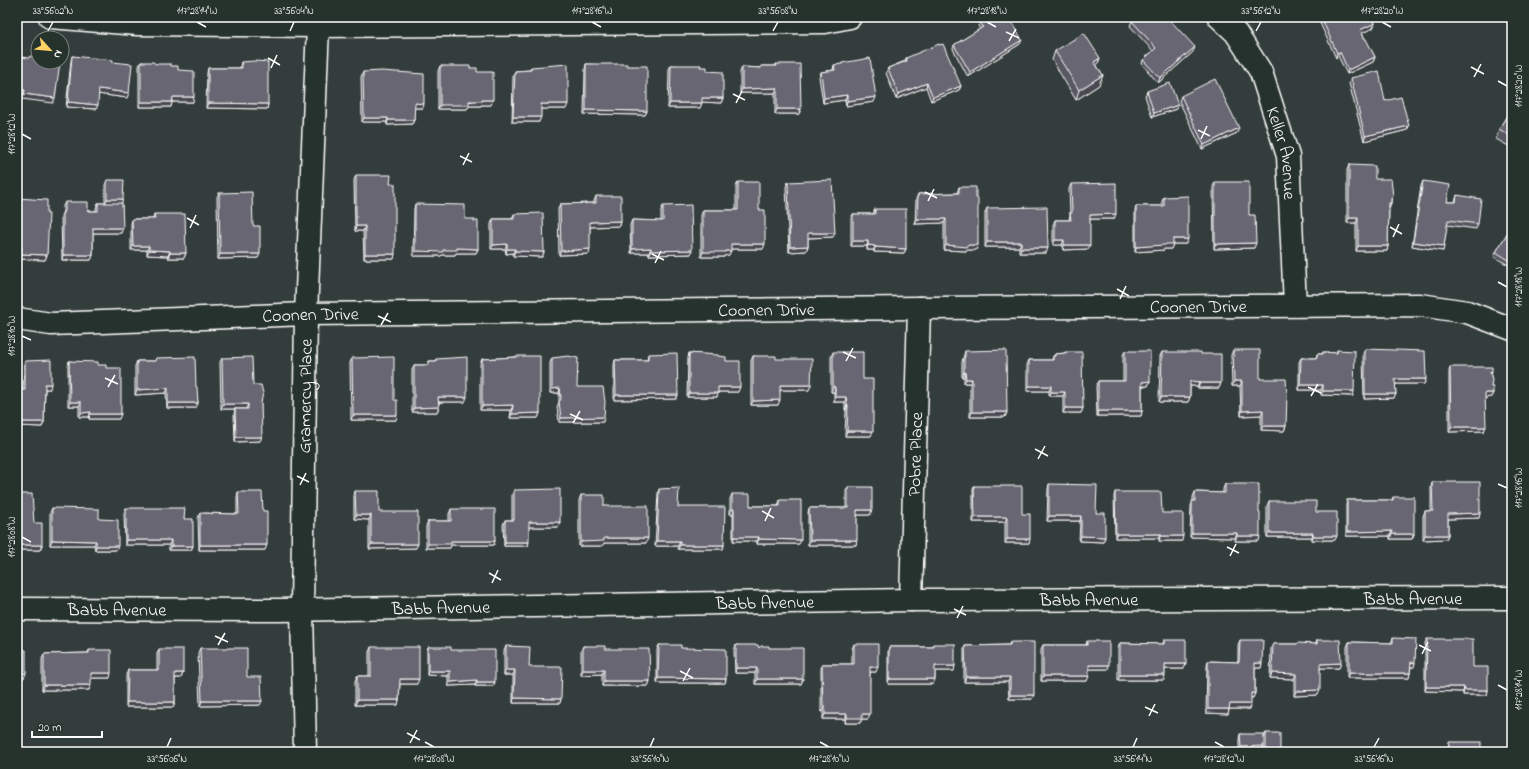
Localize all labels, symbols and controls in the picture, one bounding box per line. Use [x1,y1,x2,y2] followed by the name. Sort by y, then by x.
[33,4,73,19] text: 33°56'02"N
[177,4,217,19] text: 117°28'14"W
[274,4,314,19] text: 33°56'04"N
[572,4,613,19] text: 117°28'16"W
[758,4,798,19] text: 33°56'08"N
[967,4,1007,19] text: 117°28'18"W
[1241,4,1281,19] text: 33°56'12"N
[1361,4,1403,19] text: 117°28'20"W
[30,30,70,70] north arrow
[49,47,67,61] text: N
[1512,65,1527,107] text: 117°28'20"W
[1258,104,1301,201] street label: Keller Avenue
[5,113,20,155] text: 117°28'12"W
[1512,267,1527,307] text: 117°28'18"W
[1150,295,1248,322] street label: Coonen Drive
[718,298,816,325] street label: Coonen Drive
[262,302,360,331] street label: Coonen Drive
[5,315,20,356] text: 117°28'10"W
[293,338,321,454] street label: Gramercy Place
[903,411,931,496] street label: Pobre Place
[1512,467,1527,508] text: 117°28'16"W
[5,516,20,558] text: 117°28'08"W
[1363,587,1463,613] street label: Babb Avenue
[1039,588,1139,615] street label: Babb Avenue
[714,591,815,618] street label: Babb Avenue
[390,596,491,623] street label: Babb Avenue
[67,598,167,625] street label: Babb Avenue
[1512,670,1527,710] text: 117°28'14"W
[32,713,102,739] scale bar
[38,719,61,737] text: 20 m
[147,752,187,767] text: 33°56'06"N
[413,752,455,767] text: 117°28'08"W
[631,752,670,767] text: 33°56'10"N
[809,752,850,767] text: 117°28'10"W
[1114,752,1153,767] text: 33°56'14"N
[1203,752,1245,767] text: 117°28'12"W
[1355,752,1394,767] text: 33°56'16"N

